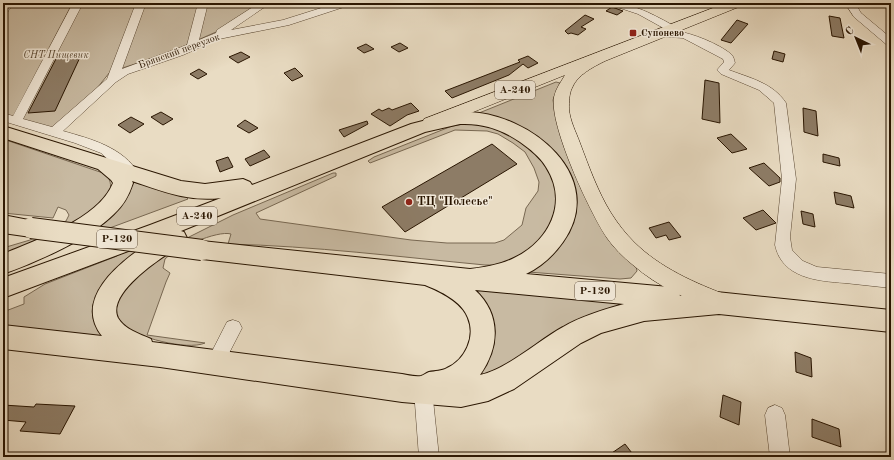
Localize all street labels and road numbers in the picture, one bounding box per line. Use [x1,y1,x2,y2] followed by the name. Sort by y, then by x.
[137,32,221,70] street label: Брянский переулок
[495,81,535,99] road number: А-240
[177,207,217,225] road number: А-240
[97,230,137,248] road number: Р-120
[575,282,615,300] road number: Р-120

